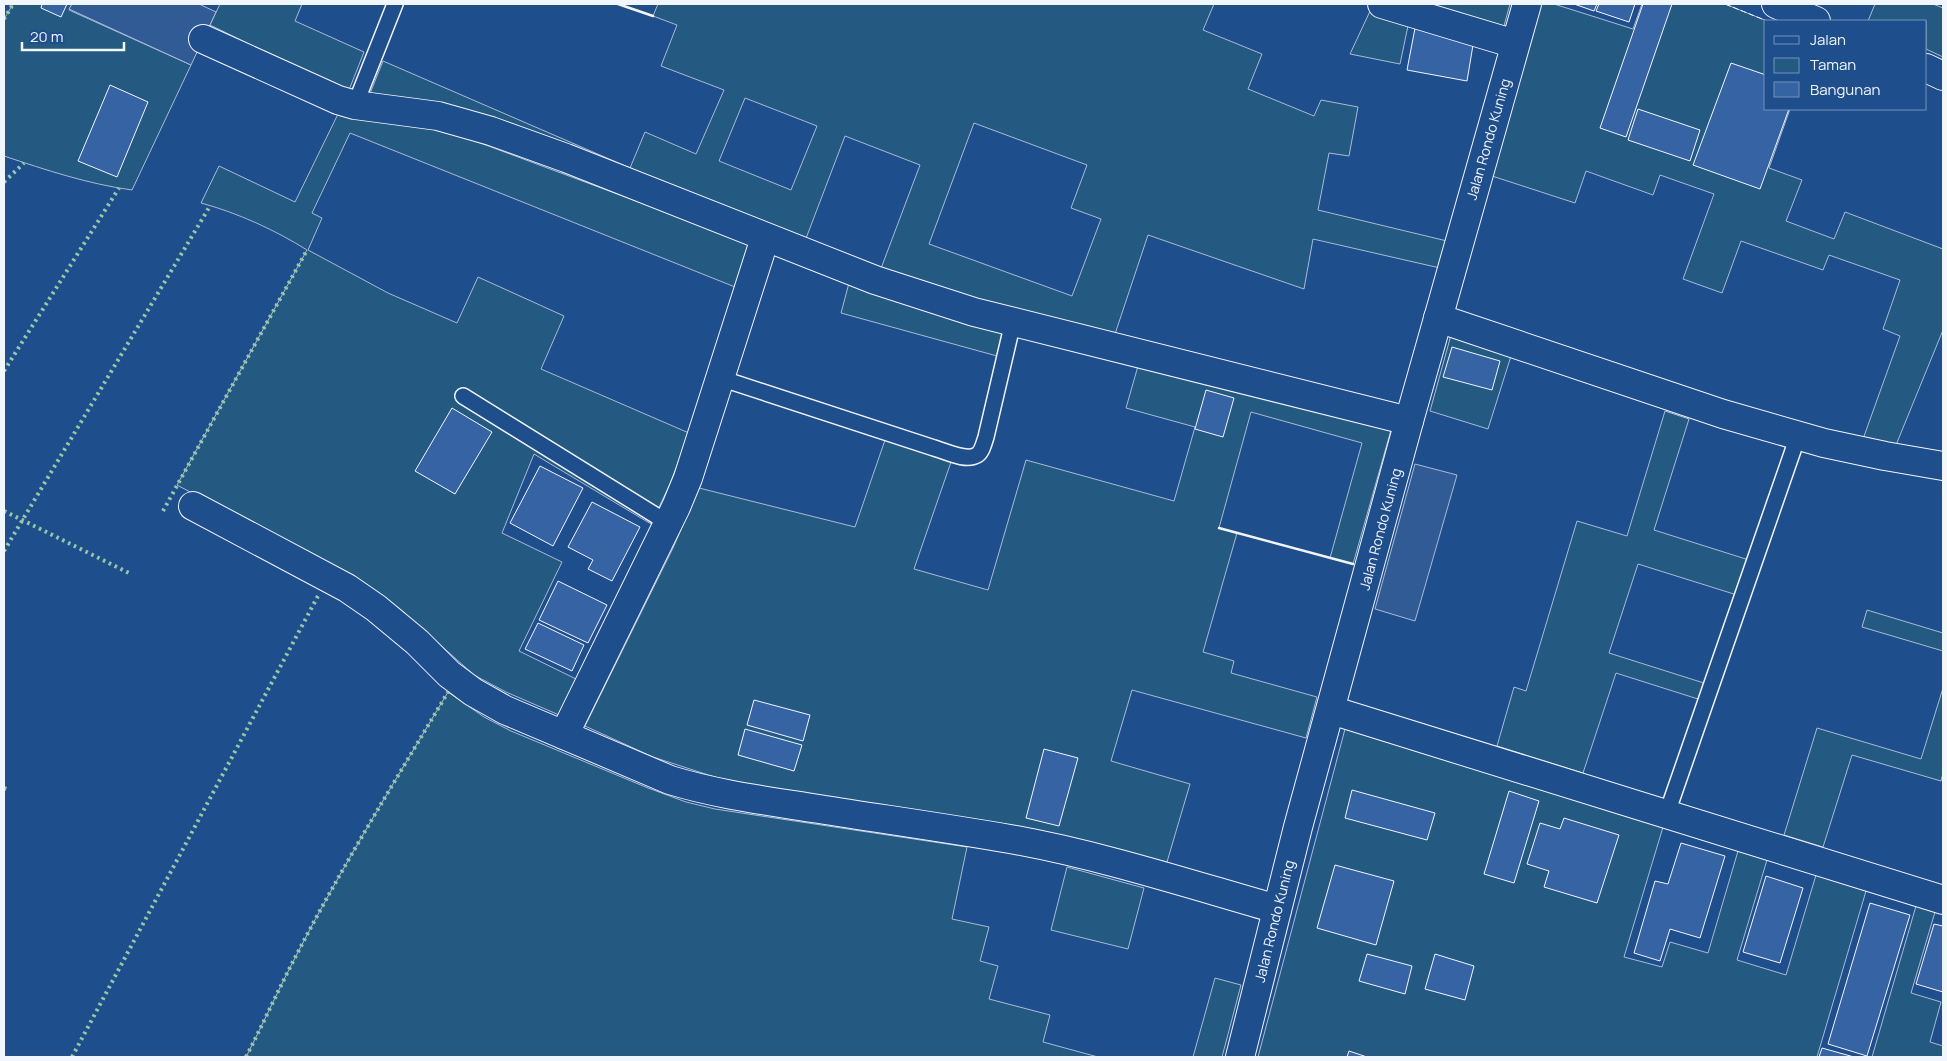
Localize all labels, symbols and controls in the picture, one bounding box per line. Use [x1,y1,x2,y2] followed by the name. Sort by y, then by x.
[22,20,125,52] scale bar
[1764,20,1927,110] legend
[30,26,63,47] text: 20 m
[1810,29,1846,50] text: Jalan
[1810,54,1856,75] text: Taman
[1462,76,1514,202] street label: Jalan Rondo Kuning
[1810,79,1880,100] text: Bangunan
[1355,466,1405,592] street label: Jalan Rondo Kuning
[1250,858,1298,984] street label: Jalan Rondo Kuning

